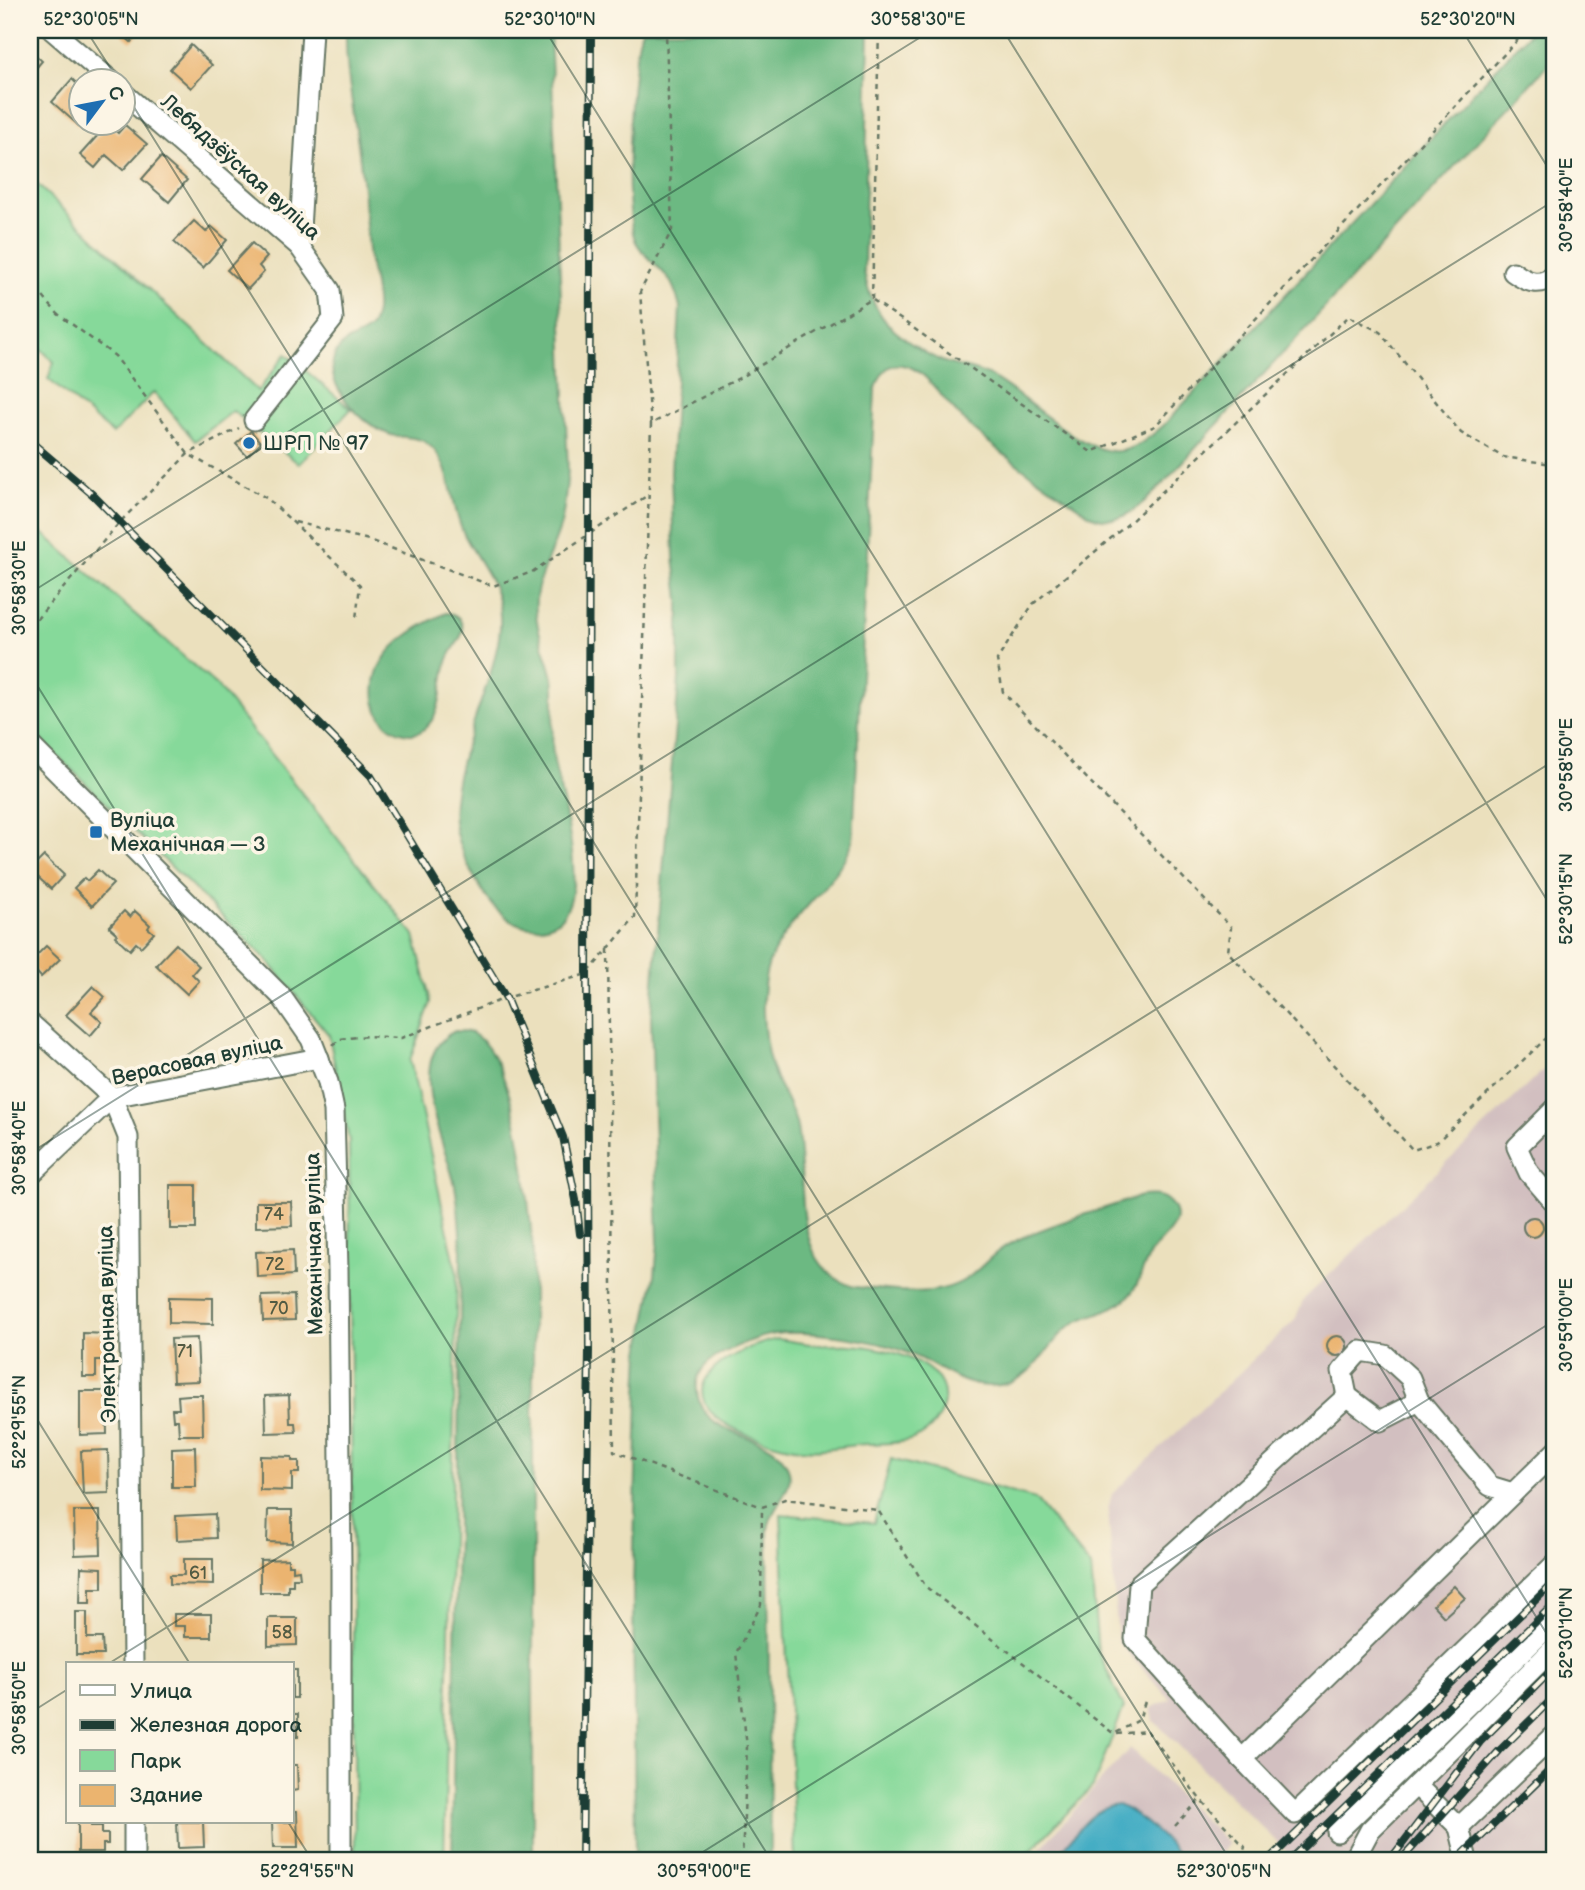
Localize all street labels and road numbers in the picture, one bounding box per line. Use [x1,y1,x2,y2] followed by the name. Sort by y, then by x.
[155,89,326,246] street label: Лебядзёўская вуліца
[109,1030,285,1091] street label: Верасовая вуліца
[300,1152,329,1336] street label: Механічная вуліца
[93,1224,122,1423] street label: Электронная вуліца

